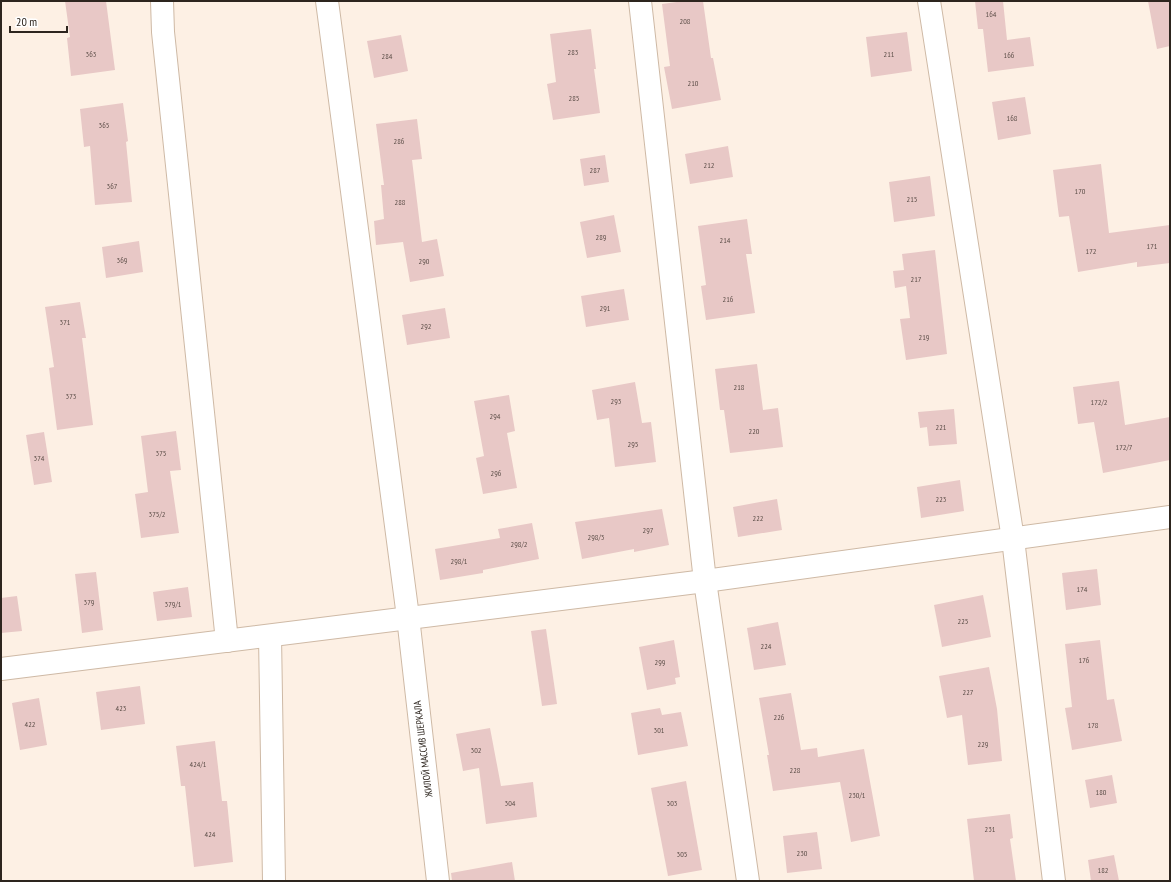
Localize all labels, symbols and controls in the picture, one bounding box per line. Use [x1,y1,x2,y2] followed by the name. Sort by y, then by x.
[10,8,67,34] scale bar
[986,9,997,19] house number: 164
[16,14,37,29] text: 20 m
[680,16,691,26] house number: 208
[568,47,579,57] house number: 283
[86,49,97,59] house number: 363
[884,49,895,59] house number: 211
[1004,50,1015,60] house number: 166
[382,51,393,61] house number: 284
[688,78,699,88] house number: 210
[569,93,579,103] house number: 285
[1007,113,1018,123] house number: 168
[99,120,109,130] house number: 365
[394,136,405,146] house number: 286
[704,160,715,170] house number: 212
[590,165,601,175] house number: 287
[107,181,118,191] house number: 367
[1075,186,1086,196] house number: 170
[907,194,917,204] house number: 215
[395,197,406,207] house number: 288
[596,232,607,242] house number: 289
[720,235,731,245] house number: 214
[1147,241,1158,251] house number: 171
[1086,246,1097,256] house number: 172
[117,255,128,265] house number: 369
[419,256,430,266] house number: 290
[911,274,922,284] house number: 217
[723,294,734,304] house number: 216
[600,303,611,313] house number: 291
[60,317,71,327] house number: 371
[421,321,432,331] house number: 292
[919,332,930,342] house number: 219
[734,382,745,392] house number: 218
[66,391,77,401] house number: 373
[611,396,622,406] house number: 293
[1091,397,1108,407] house number: 172/2
[490,411,501,421] house number: 294
[936,422,947,432] house number: 221
[749,426,760,436] house number: 220
[628,439,638,449] house number: 295
[1116,442,1133,452] house number: 172/7
[156,448,166,458] house number: 375
[34,453,45,463] house number: 374
[491,468,502,478] house number: 296
[936,494,947,504] house number: 223
[149,509,166,519] house number: 375/2
[753,513,764,523] house number: 222
[643,525,654,535] house number: 297
[588,532,605,542] house number: 298/3
[511,539,528,549] house number: 298/2
[451,556,468,566] house number: 298/1
[1077,584,1088,594] house number: 174
[84,597,95,607] house number: 379
[165,599,182,609] house number: 379/1
[958,616,968,626] house number: 225
[761,641,772,651] house number: 224
[1079,655,1090,665] house number: 176
[655,657,666,667] house number: 299
[963,687,974,697] house number: 227
[411,700,436,799] street label: ЖИЛОЙ МАССИВ ШЕРКАЛА
[116,703,127,713] house number: 423
[774,712,785,722] house number: 226
[25,719,36,729] house number: 422
[1088,720,1099,730] house number: 178
[654,725,665,735] house number: 301
[978,739,989,749] house number: 229
[471,745,482,755] house number: 302
[190,759,207,769] house number: 424/1
[790,765,801,775] house number: 228
[1096,787,1107,797] house number: 180
[849,790,866,800] house number: 230/1
[505,798,516,808] house number: 304
[667,798,678,808] house number: 303
[985,824,996,834] house number: 231
[205,829,216,839] house number: 424
[797,848,808,858] house number: 230
[677,849,687,859] house number: 305
[1098,865,1109,875] house number: 182

